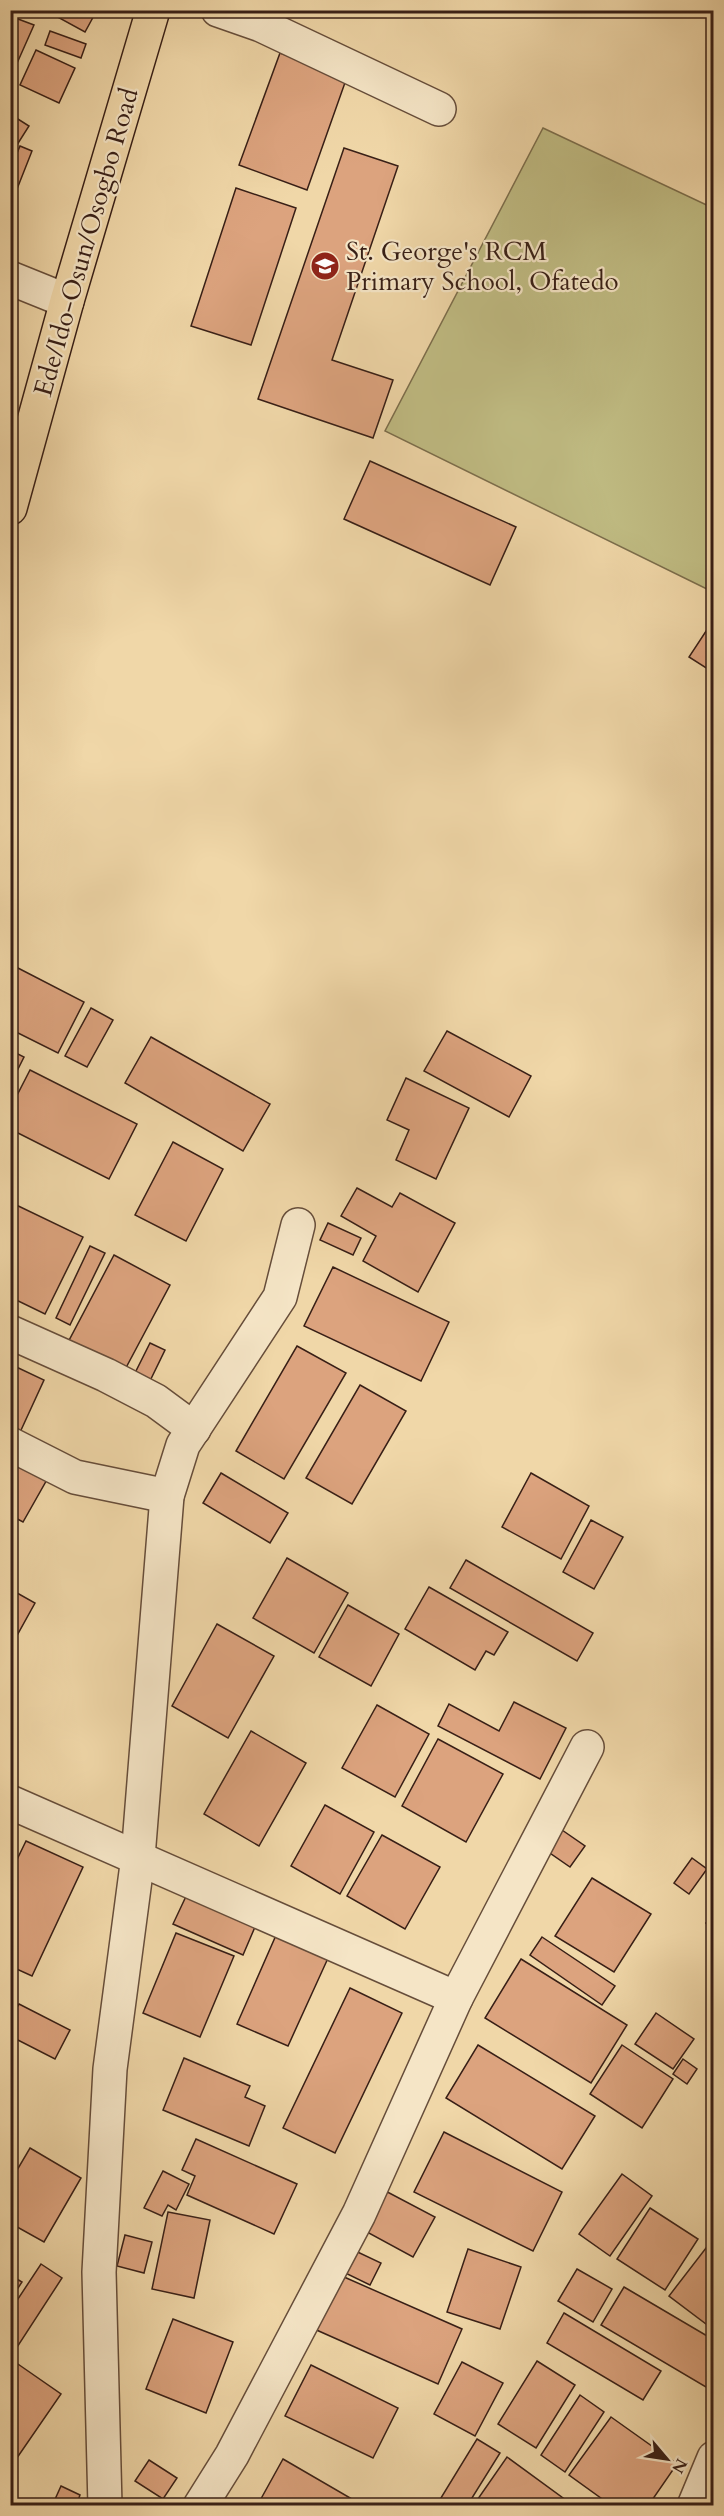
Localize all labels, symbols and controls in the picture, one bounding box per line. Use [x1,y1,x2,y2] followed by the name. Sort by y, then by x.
[25,84,147,400] street label: Ede/Ido-Osun/Osogbo Road
[346,234,619,299] place label: St. George's RCM Primary School, Ofatedo
[309,250,341,282] school or university icon: St. George's RCM Primary School, Ofatedo
[637,2429,697,2489] north arrow
[666,2454,692,2477] text: N

